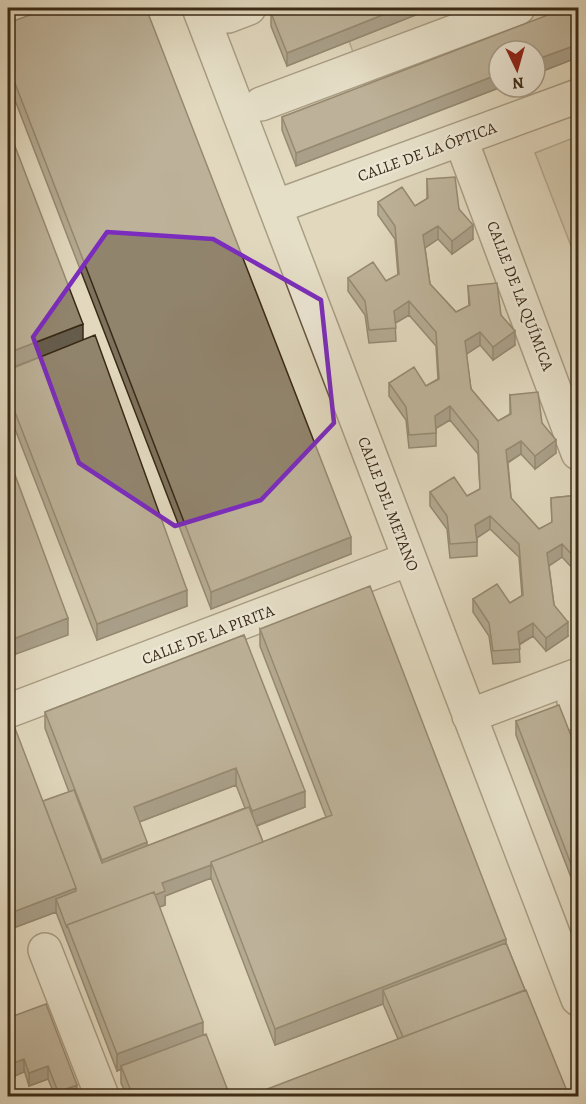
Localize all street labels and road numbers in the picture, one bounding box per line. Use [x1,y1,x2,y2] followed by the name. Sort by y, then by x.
[355,116,500,187] street label: CALLE DE LA ÓPTICA
[481,218,559,375] street label: CALLE DE LA QUÍMICA
[352,433,424,575] street label: CALLE DEL METANO
[139,599,278,670] street label: CALLE DE LA PIRITA

